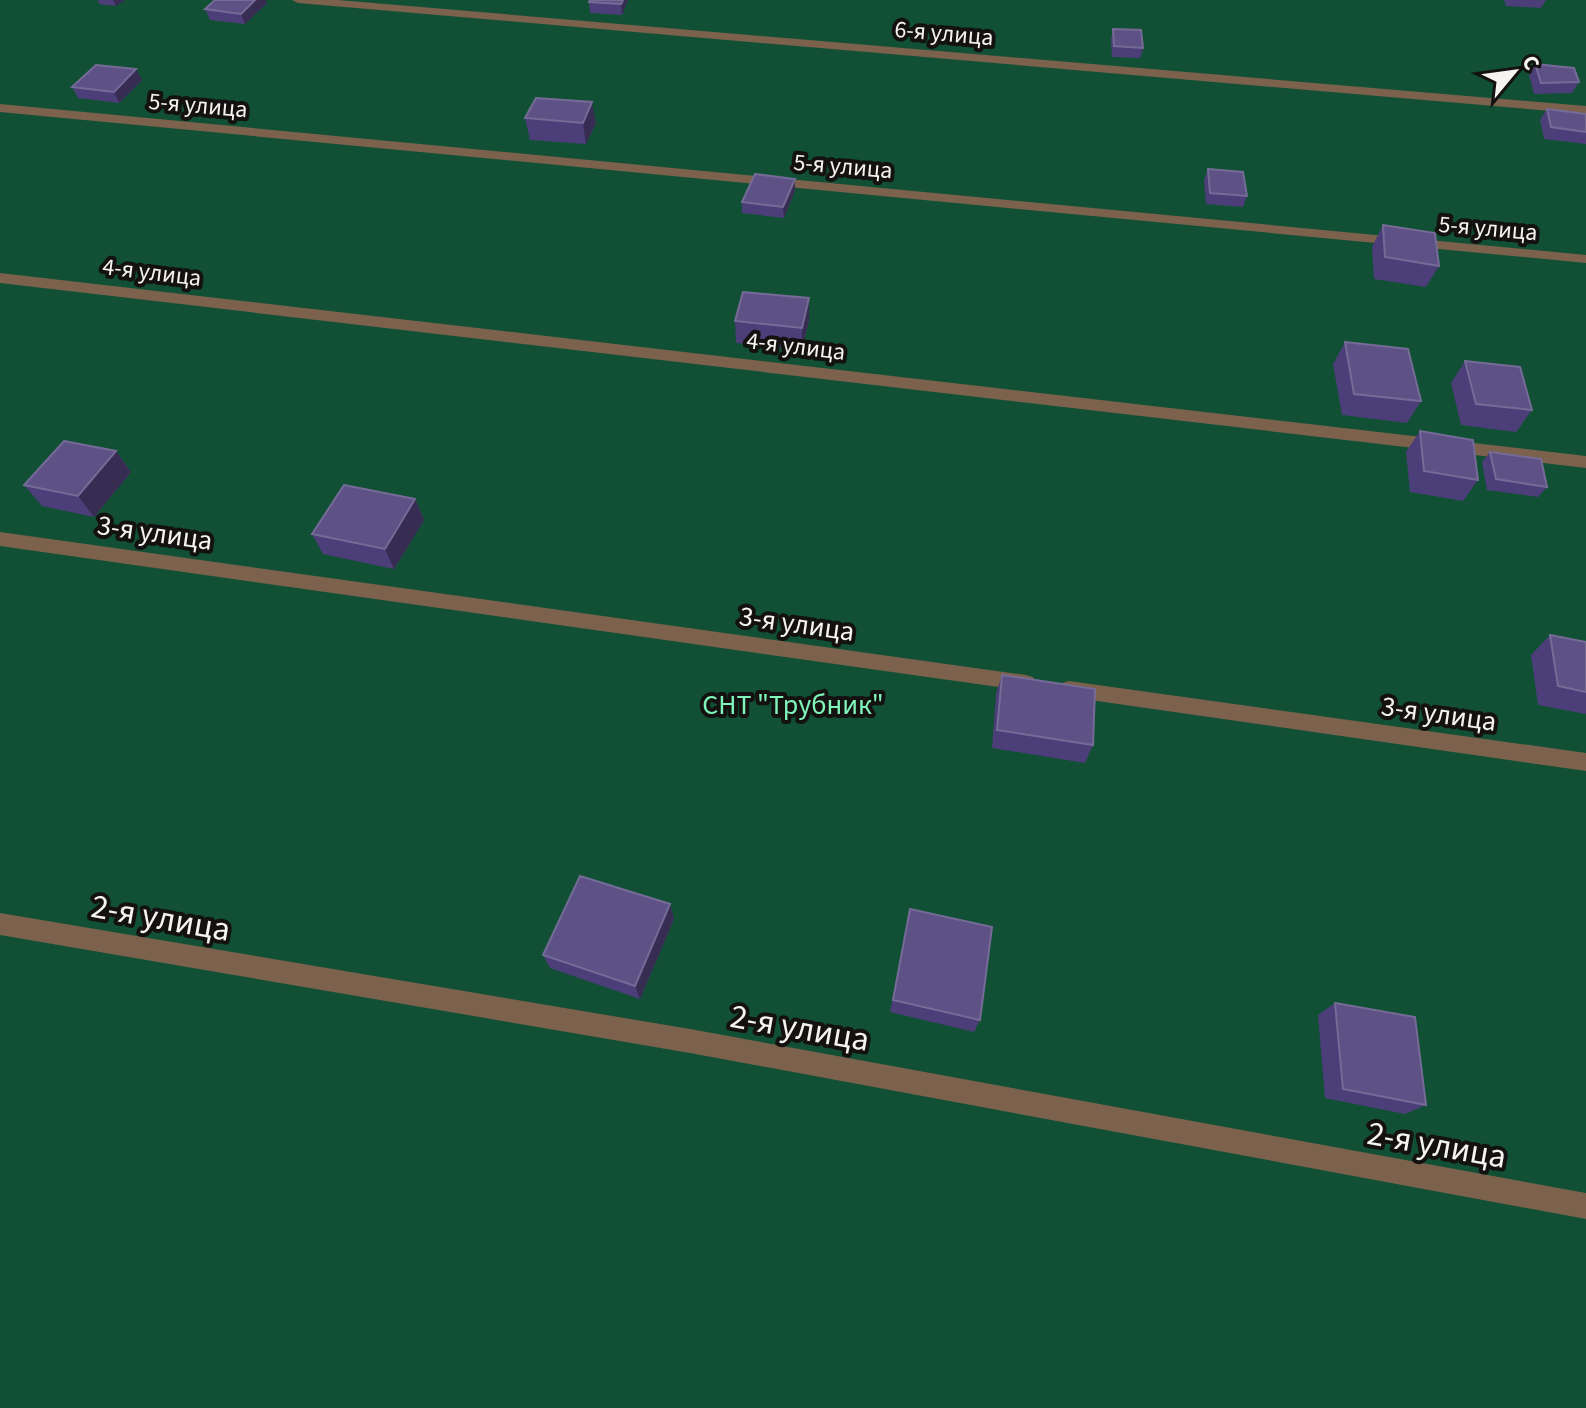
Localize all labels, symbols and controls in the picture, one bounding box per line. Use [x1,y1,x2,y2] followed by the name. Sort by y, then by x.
[893,12,995,55] street label: 6-я улица
[1474,32,1554,112] north arrow
[1514,49,1548,76] text: С
[147,84,249,127] street label: 5-я улица
[792,145,894,188] street label: 5-я улица
[1437,207,1539,250] street label: 5-я улица
[101,249,203,296] street label: 4-я улица
[745,323,847,370] street label: 4-я улица
[95,505,215,561] street label: 3-я улица
[737,596,857,652] street label: 3-я улица
[702,685,884,725] park label: СНТ "Трубник"
[1379,686,1499,742] street label: 3-я улица
[87,882,234,955] street label: 2-я улица
[726,992,873,1065] street label: 2-я улица
[1363,1109,1510,1182] street label: 2-я улица

